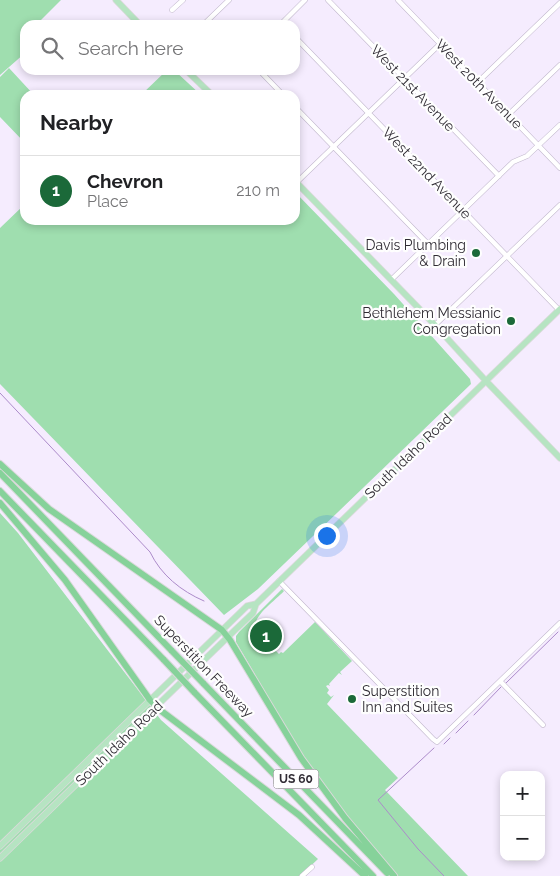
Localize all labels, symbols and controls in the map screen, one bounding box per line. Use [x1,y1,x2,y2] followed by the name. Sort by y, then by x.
[20,20,300,75] search box
[38,34,66,62] icon: search
[432,36,526,132] street label: West 20th Avenue
[78,37,184,59] text: Search here
[368,41,458,135] street label: West 21st Avenue
[40,110,113,135] text: Nearby
[379,124,475,222] street label: West 22nd Avenue
[87,170,163,192] text: Chevron
[52,181,60,200] text: 1
[236,181,280,200] text: 210 m
[87,192,128,211] text: Place
[366,237,466,269] place label: Davis Plumbing & Drain
[470,247,482,259] marker: Davis Plumbing & Drain
[362,305,501,337] place label: Bethlehem Messianic Congregation
[505,315,517,327] marker: Bethlehem Messianic Congregation
[361,410,455,502] street label: South Idaho Road
[314,523,340,549] your location
[151,612,257,721] street label: Superstition Freeway
[250,617,282,655] pin: 1
[362,683,453,715] place label: Superstition Inn and Suites
[346,693,358,705] marker: Superstition Inn and Suites
[72,697,166,789] street label: South Idaho Road
[274,770,318,789] road number: US 60
[500,771,545,861] map controls
[500,771,545,816] button: +
[500,816,545,861] button: −

